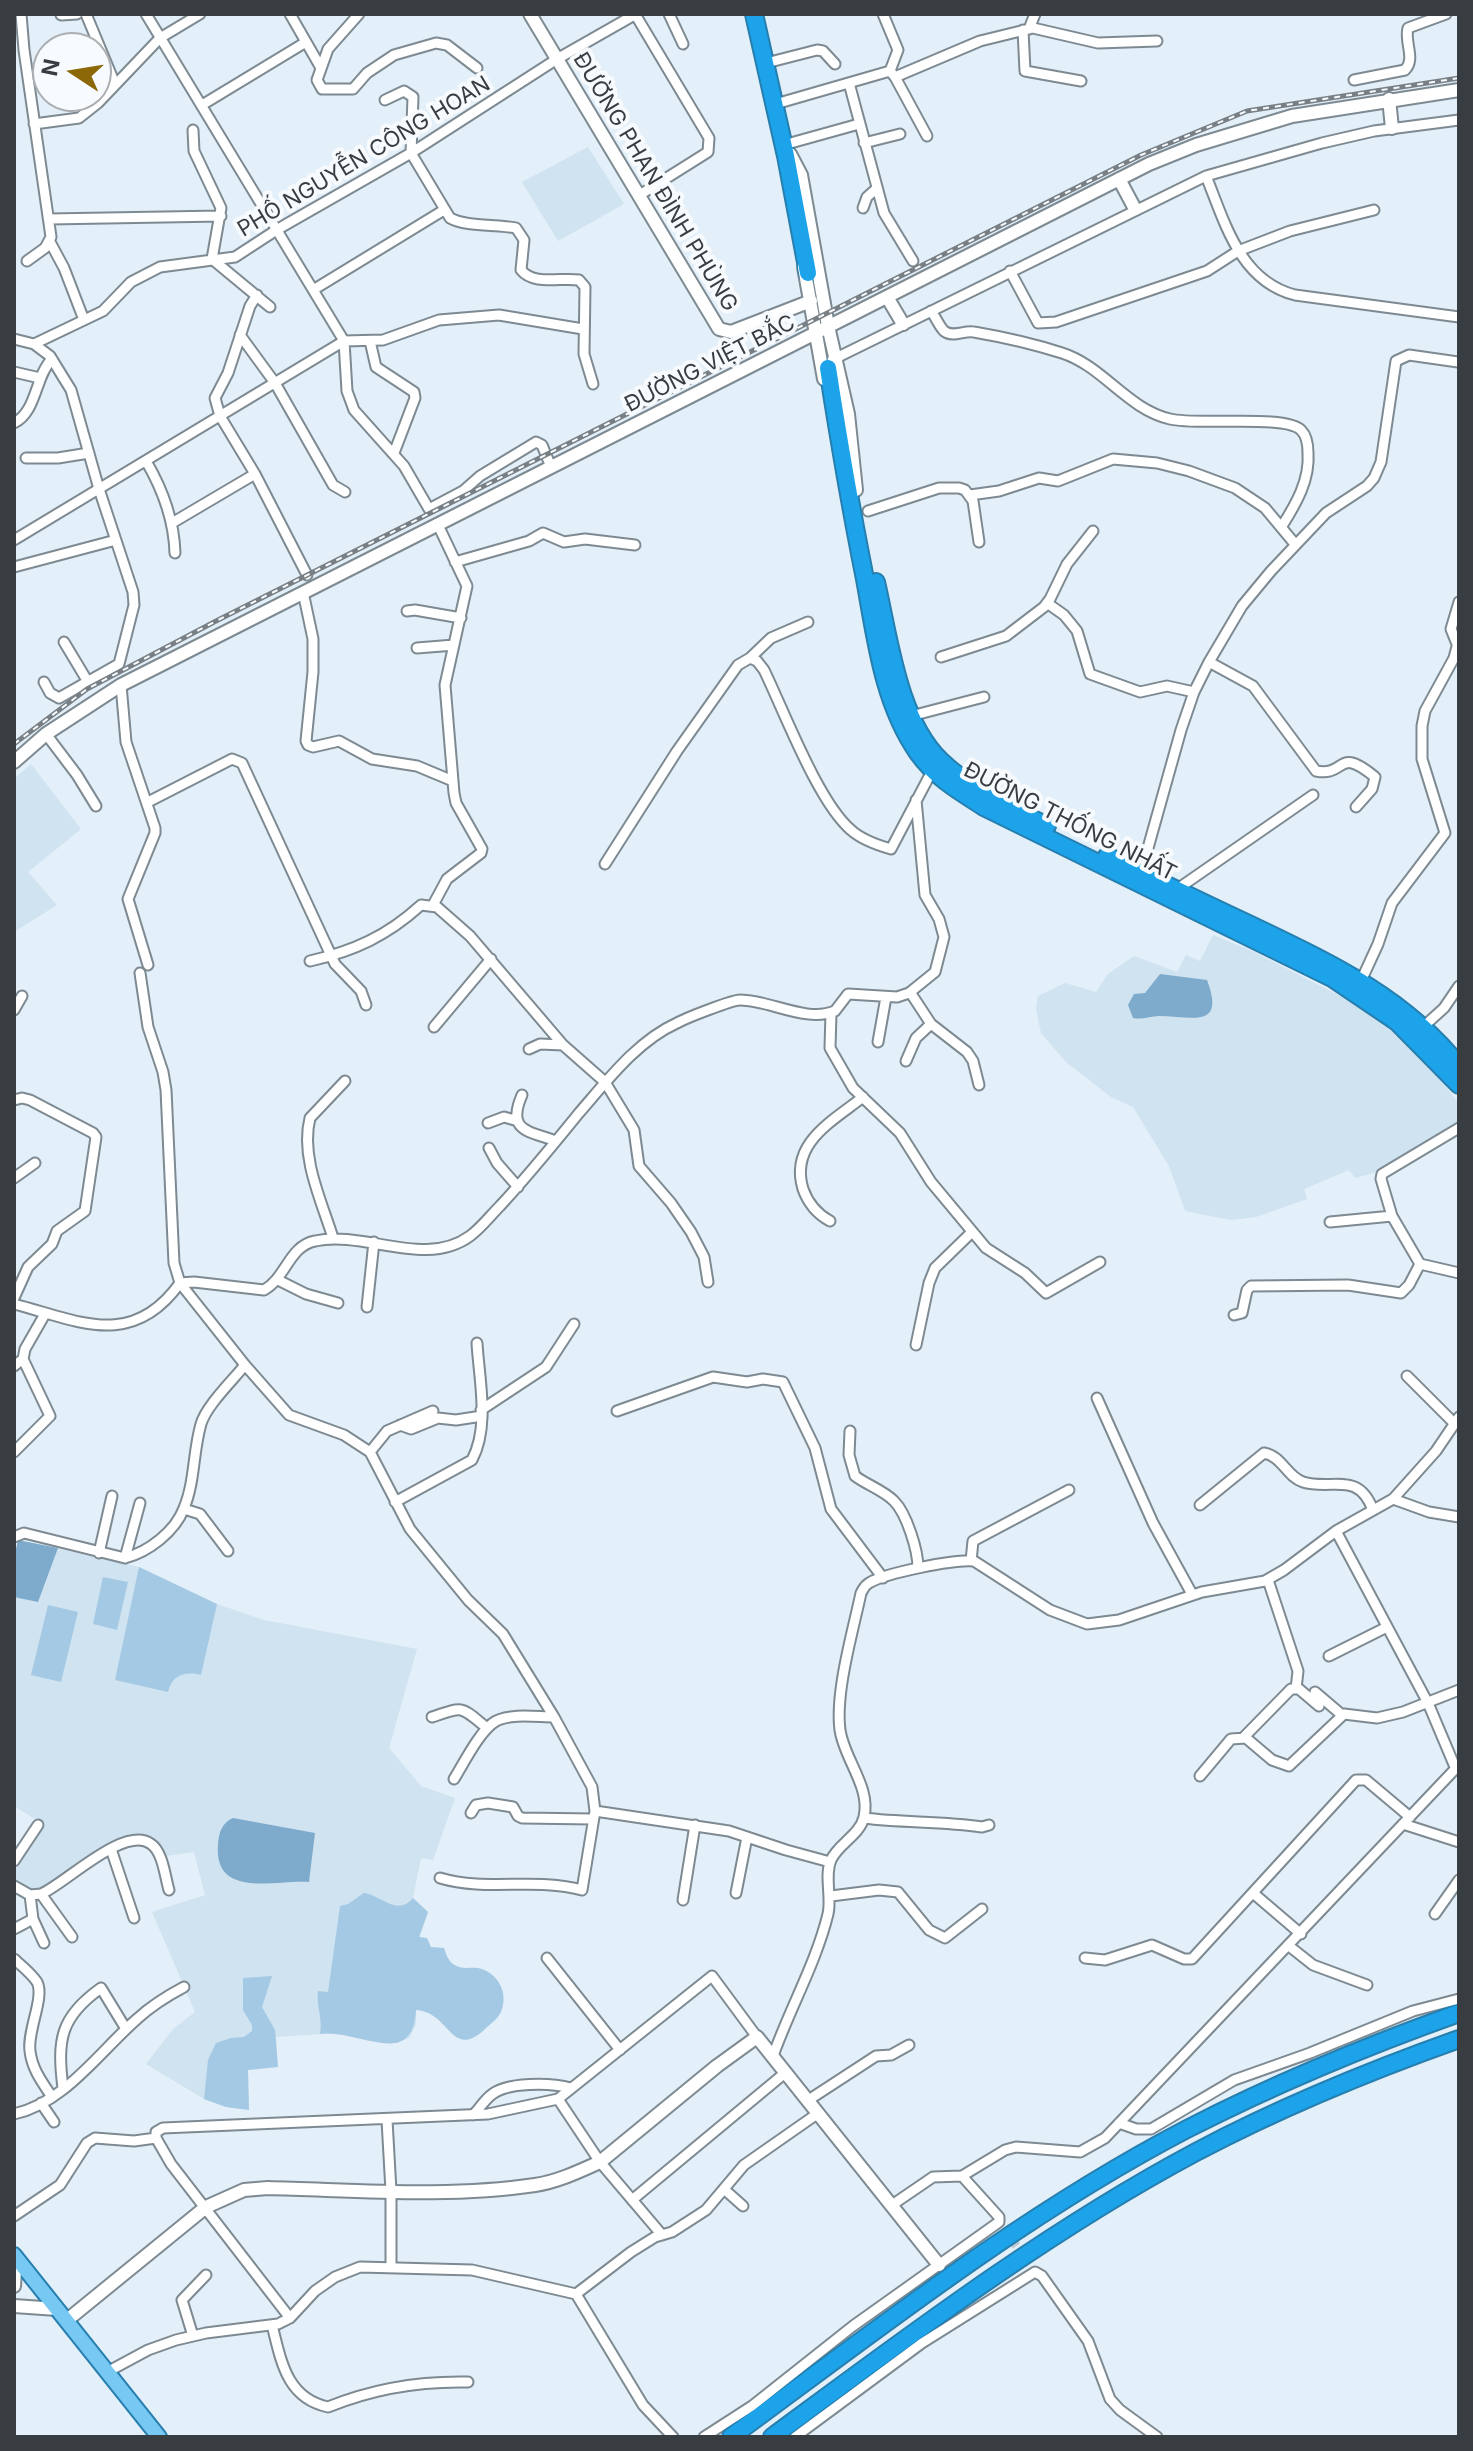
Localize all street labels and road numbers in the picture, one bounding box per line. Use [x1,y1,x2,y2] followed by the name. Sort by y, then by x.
[567,48,743,316] street label: ĐƯỜNG PHAN ĐÌNH PHÙNG
[233,71,495,243] street label: PHỐ NGUYỄN CÔNG HOAN
[620,310,800,418] street label: ĐƯỜNG VIỆT BẮC
[959,757,1181,887] street label: ĐƯỜNG THỐNG NHẤT

